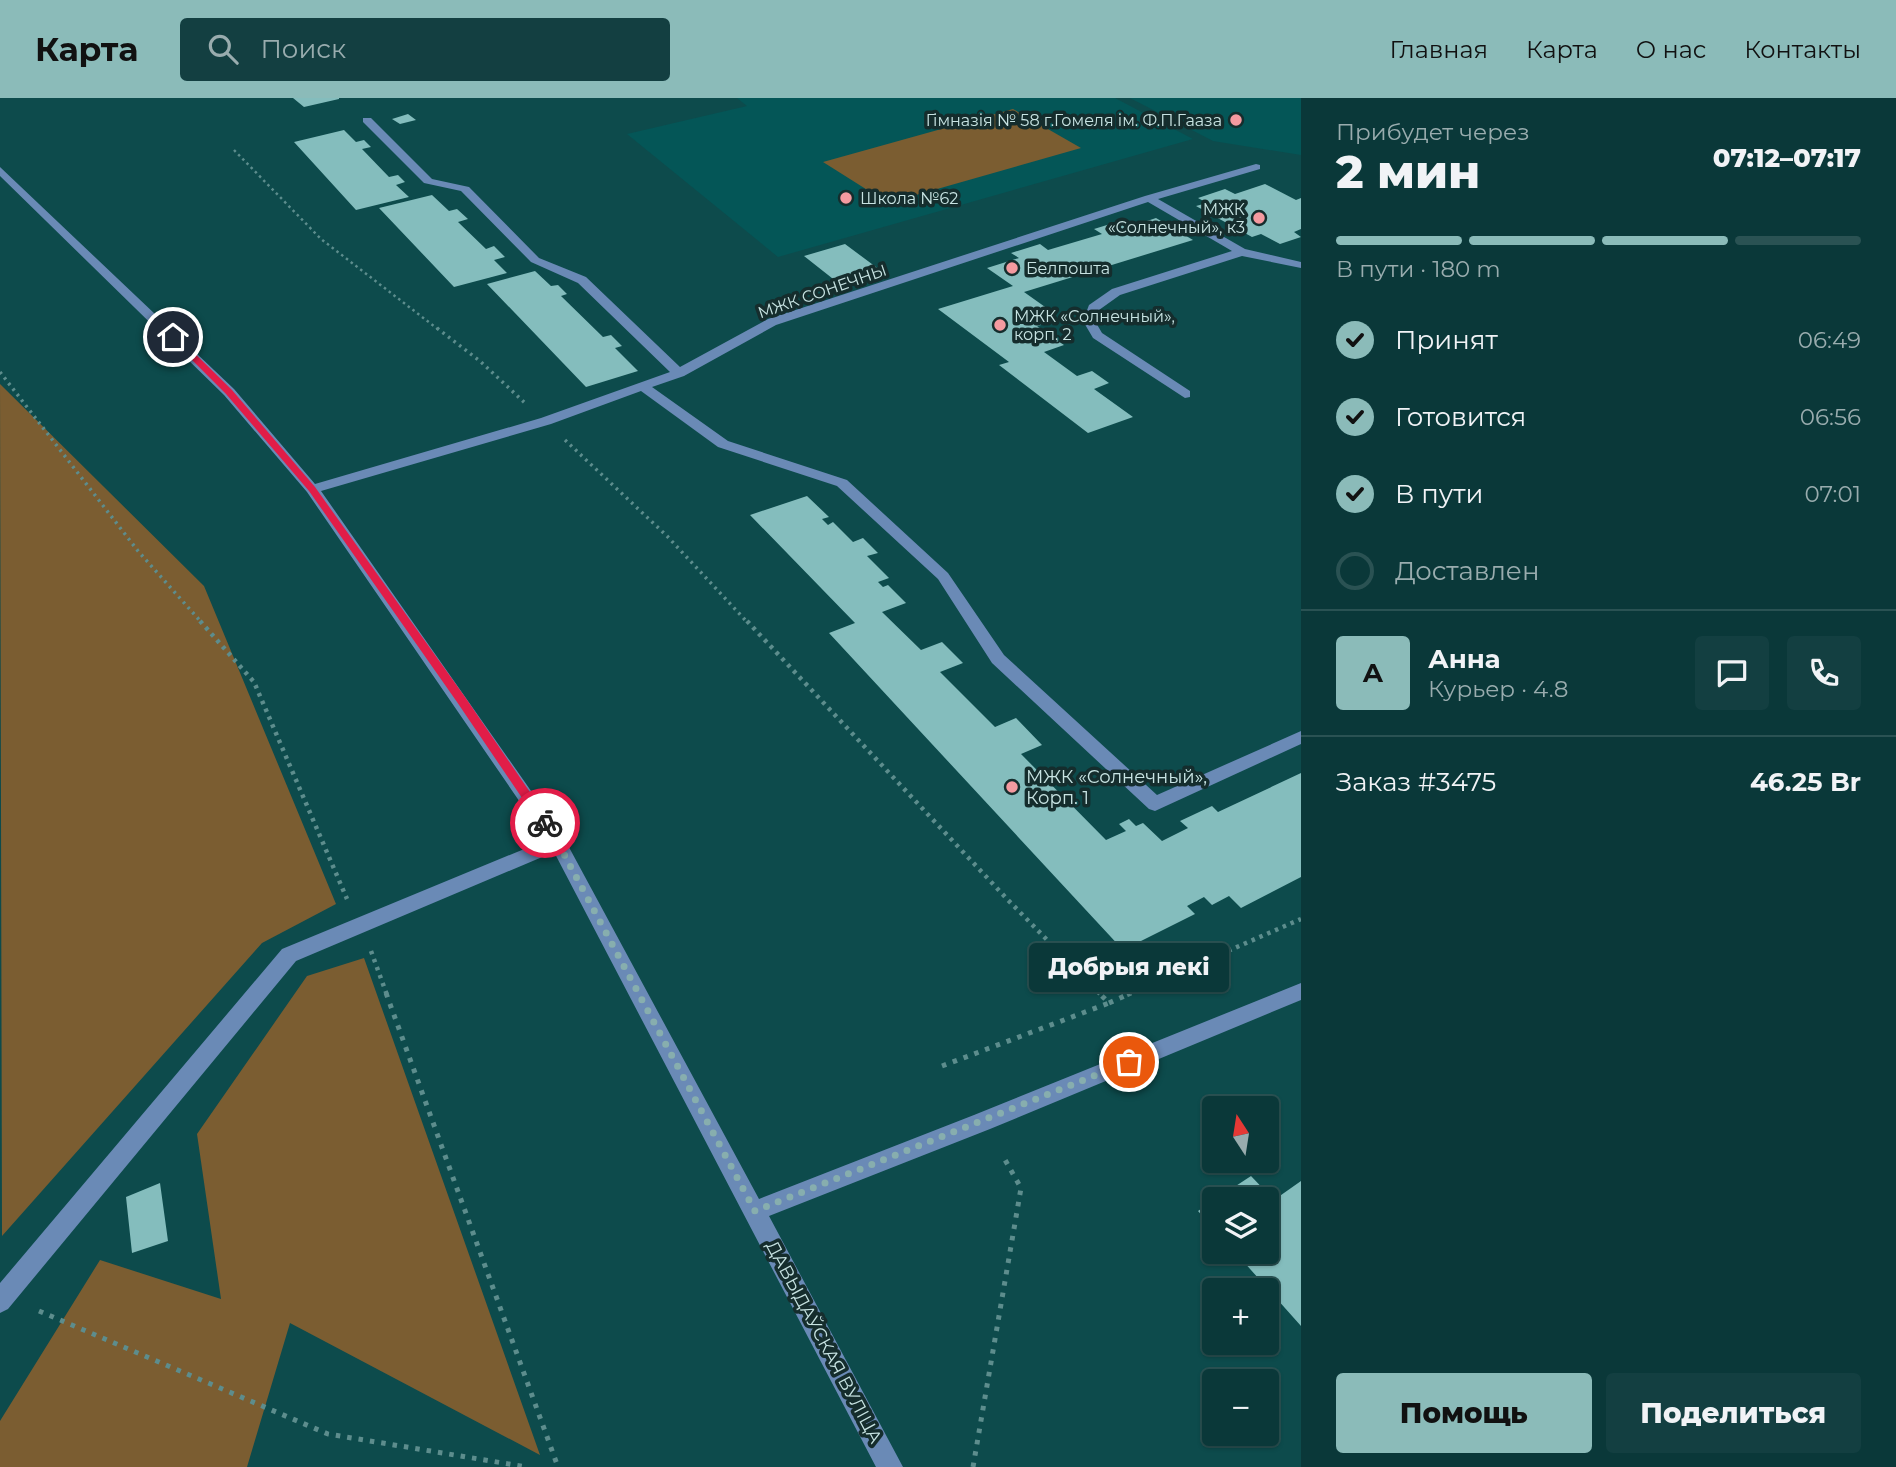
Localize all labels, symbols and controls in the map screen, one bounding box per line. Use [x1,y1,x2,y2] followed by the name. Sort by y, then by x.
[180,18,670,81] search box
[35,29,138,69] text: Карта
[204,30,242,68] icon: search
[260,33,346,65] text: Поиск
[1390,35,1488,64] text: Главная
[1526,35,1598,64] text: Карта
[1636,35,1706,64] text: О нас
[1744,35,1861,64] text: Контакты
[926,111,1222,130] place label: Гімназія № 58 г.Гомеля ім. Ф.П.Гааза
[1228,112,1244,128] marker: Гімназія № 58 г.Гомеля ім. Ф.П.Гааза
[1336,118,1530,146] text: Прибудет через
[1713,142,1861,174] text: 07:12–07:17
[1336,143,1480,200] text: 2 мин
[860,189,958,208] place label: Школа №62
[838,190,854,206] marker: Школа №62
[1108,200,1245,237] place label: МЖК «Солнечный», к3
[1251,210,1267,226] marker: МЖК «Солнечный», к3
[1336,255,1501,283] text: В пути · 180 m
[1026,259,1110,278] place label: Белпошта
[1004,260,1020,276] marker: Белпошта
[755,261,889,322] street label: МЖК СОНЕЧНЫ
[143,307,203,367] pin
[1014,307,1175,344] place label: МЖК «Солнечный», корп. 2
[992,317,1008,333] marker: МЖК «Солнечный», корп. 2
[154,318,192,356] icon: home
[1336,321,1374,359] icon: check
[1395,324,1498,356] text: Принят
[1798,326,1861,354] text: 06:49
[1336,398,1374,436] icon: check
[1395,401,1526,433] text: Готовится
[1800,403,1861,431] text: 06:56
[1336,475,1374,513] icon: check
[1395,478,1484,510] text: В пути
[1804,480,1861,508] text: 07:01
[1395,555,1540,587] text: Доставлен
[1695,636,1769,710] button: chat
[1787,636,1861,710] button: phone
[1428,643,1501,675] text: Анна
[1363,657,1383,689] text: А
[1428,675,1568,703] text: Курьер · 4.8
[1026,766,1207,809] place label: МЖК «Солнечный», Корп. 1
[1336,766,1496,798] text: Заказ #3475
[1750,766,1861,798] text: 46.25 Br
[1004,779,1020,795] marker: МЖК «Солнечный», Корп. 1
[510,788,580,858] courier
[526,804,564,842] icon: bike
[1029,943,1229,992] callout: Добрыя лекі
[1048,953,1210,981] text: Добрыя лекі
[1099,1032,1159,1092] pin
[1110,1043,1148,1081] icon: bag
[1202,1096,1279,1172] north arrow
[1202,1096,1279,1446] map controls
[1202,1187,1279,1264] button: layers
[761,1237,887,1448] street label: ДАВЫДАЎСКАЯ ВУЛІЦА
[1202,1278,1279,1355] button: +
[1202,1369,1279,1446] button: −
[1336,1373,1592,1453] button: Помощь
[1606,1373,1861,1453] button: Поделиться

